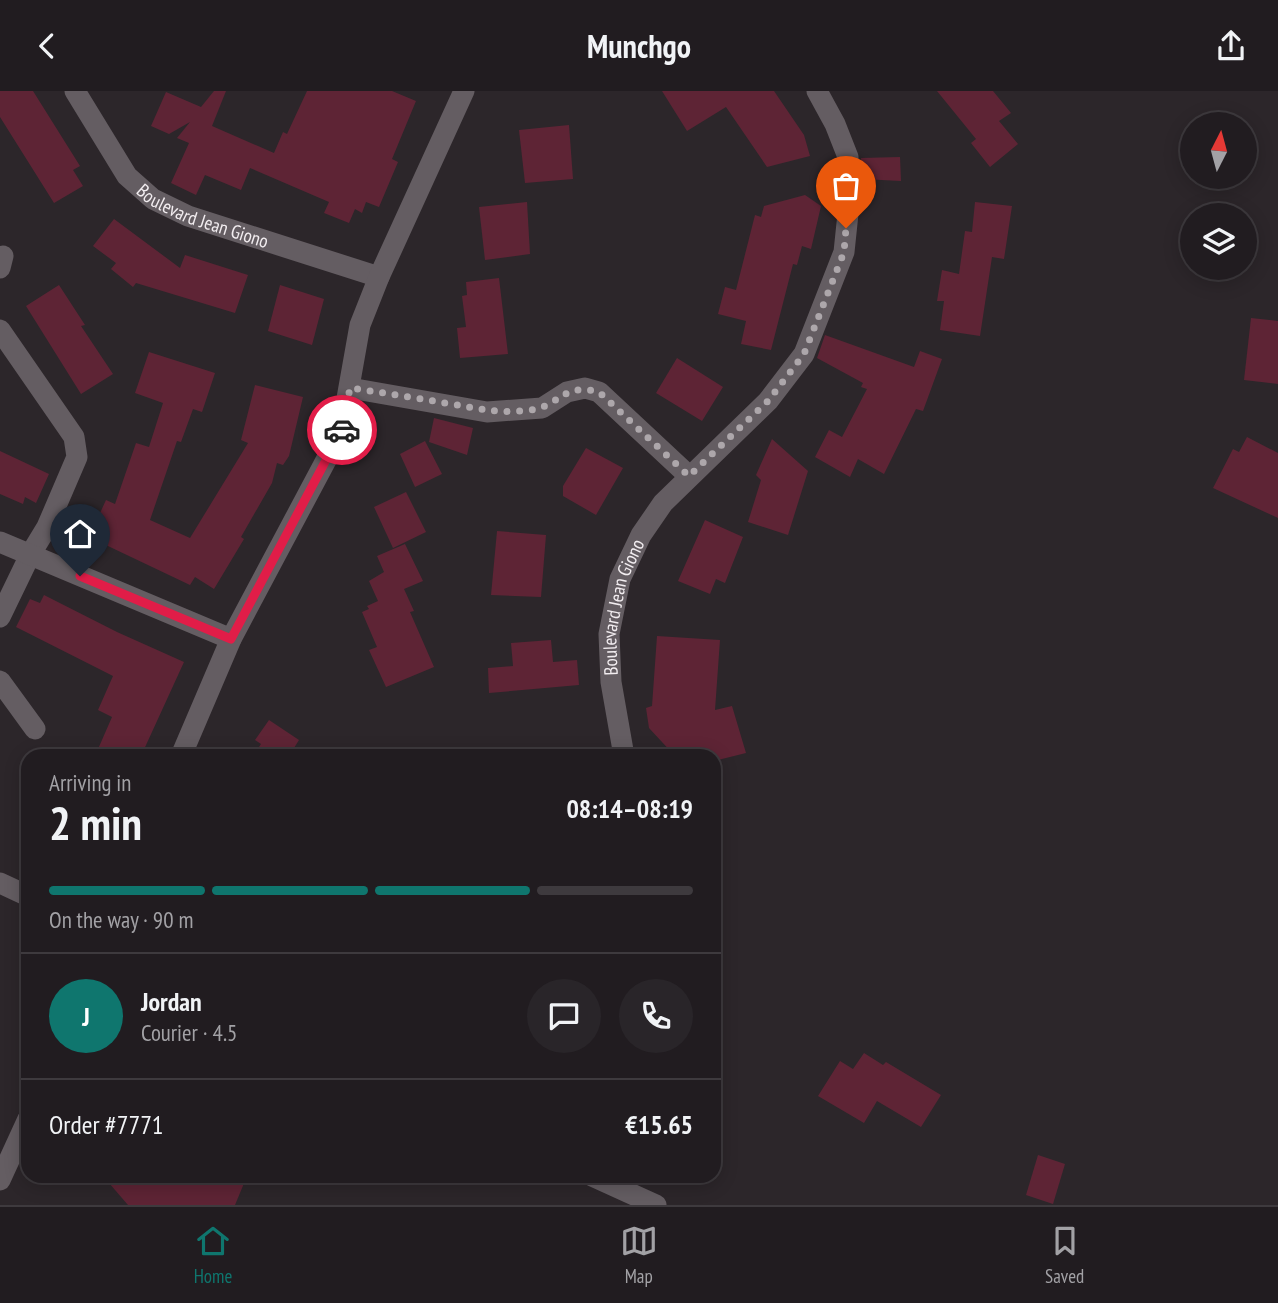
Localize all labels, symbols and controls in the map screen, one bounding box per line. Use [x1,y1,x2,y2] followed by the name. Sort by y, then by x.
[587,25,691,67] text: Munchgo
[28,27,66,65] icon: back
[1212,27,1250,65] icon: share
[1180,112,1256,189] north arrow
[1180,112,1257,280] map controls
[816,156,876,228] pin
[827,167,865,205] icon: bag
[132,178,272,253] street label: Boulevard Jean Giono
[1180,203,1257,280] button: layers
[307,395,377,465] courier
[323,411,361,449] icon: car
[50,504,110,576] pin
[61,515,99,553] icon: home
[597,535,649,676] street label: Boulevard Jean Giono
[49,768,131,797] text: Arriving in
[566,792,693,825] text: 08:14–08:19
[49,793,142,853] text: 2 min
[49,905,193,934] text: On the way · 90 m
[527,979,601,1053] button: chat
[619,979,693,1053] button: phone
[141,985,202,1018] text: Jordan
[82,1000,90,1033] text: J
[141,1018,237,1047] text: Courier · 4.5
[49,1108,164,1141] text: Order #7771
[625,1108,693,1141] text: €15.65
[194,1222,232,1288] tab: Home
[620,1222,658,1288] tab: Map
[1045,1222,1084,1288] tab: Saved

